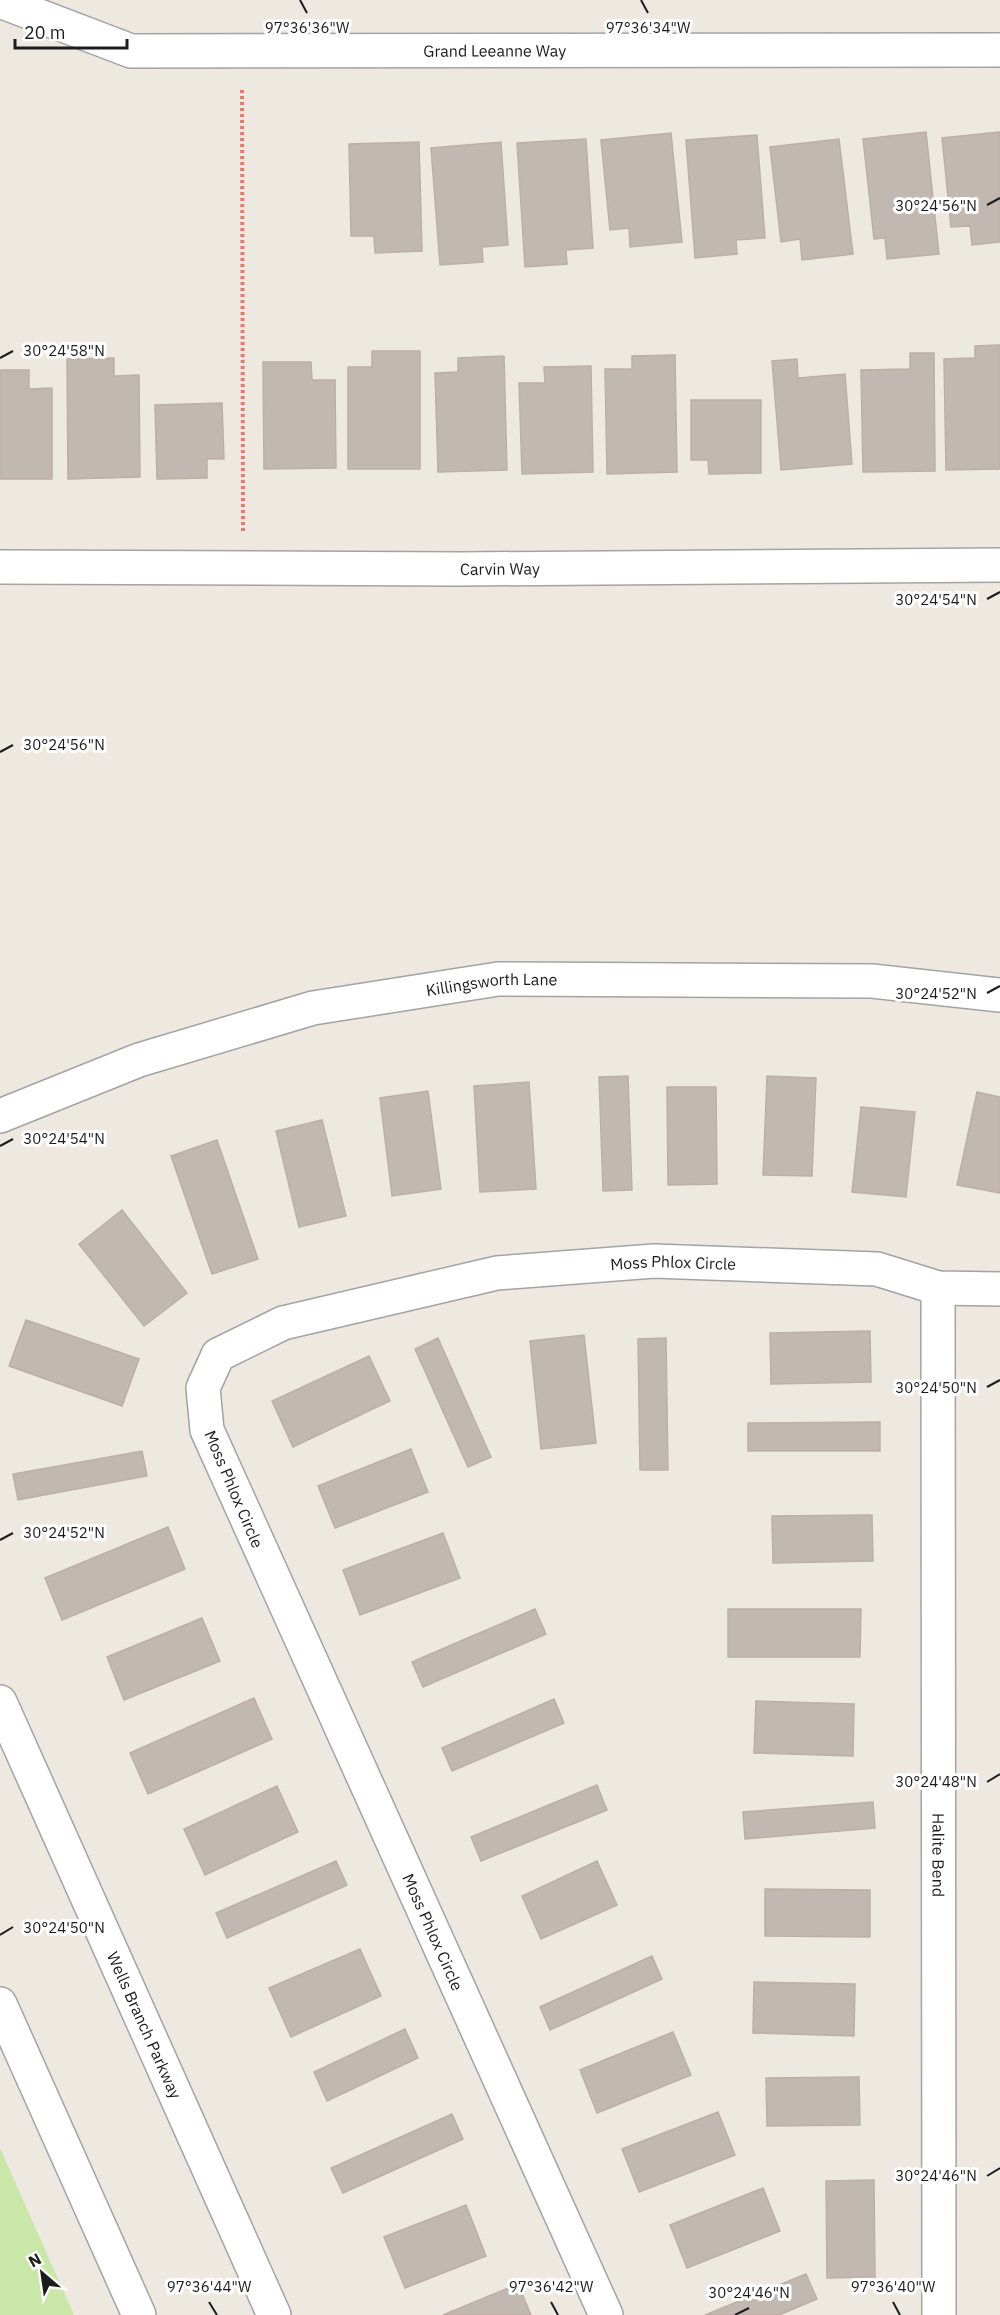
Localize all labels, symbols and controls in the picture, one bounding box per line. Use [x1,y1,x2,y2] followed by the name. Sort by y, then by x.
[15,12,128,50] scale bar
[265,18,350,37] text: 97°36'36"W
[606,18,691,37] text: 97°36'34"W
[24,21,66,44] text: 20 m
[423,40,566,61] street label: Grand Leeanne Way
[895,196,977,215] text: 30°24'56"N
[23,341,105,360] text: 30°24'58"N
[460,558,540,579] street label: Carvin Way
[895,590,977,609] text: 30°24'54"N
[23,735,105,754] text: 30°24'56"N
[425,969,558,1000] street label: Killingsworth Lane
[895,984,977,1003] text: 30°24'52"N
[23,1129,105,1148] text: 30°24'54"N
[609,1251,737,1274] street label: Moss Phlox Circle
[895,1378,977,1397] text: 30°24'50"N
[200,1427,268,1551] street label: Moss Phlox Circle
[23,1523,105,1542] text: 30°24'52"N
[895,1772,977,1791] text: 30°24'48"N
[929,1813,949,1897] street label: Halite Bend
[398,1870,468,1994] street label: Moss Phlox Circle
[23,1918,105,1937] text: 30°24'50"N
[103,1949,186,2102] street label: Wells Branch Parkway
[895,2166,977,2185] text: 30°24'46"N
[12,2243,72,2303] north arrow
[25,2248,45,2271] text: N
[167,2277,252,2296] text: 97°36'44"W
[509,2277,594,2296] text: 97°36'42"W
[851,2277,936,2296] text: 97°36'40"W
[708,2283,790,2302] text: 30°24'46"N

